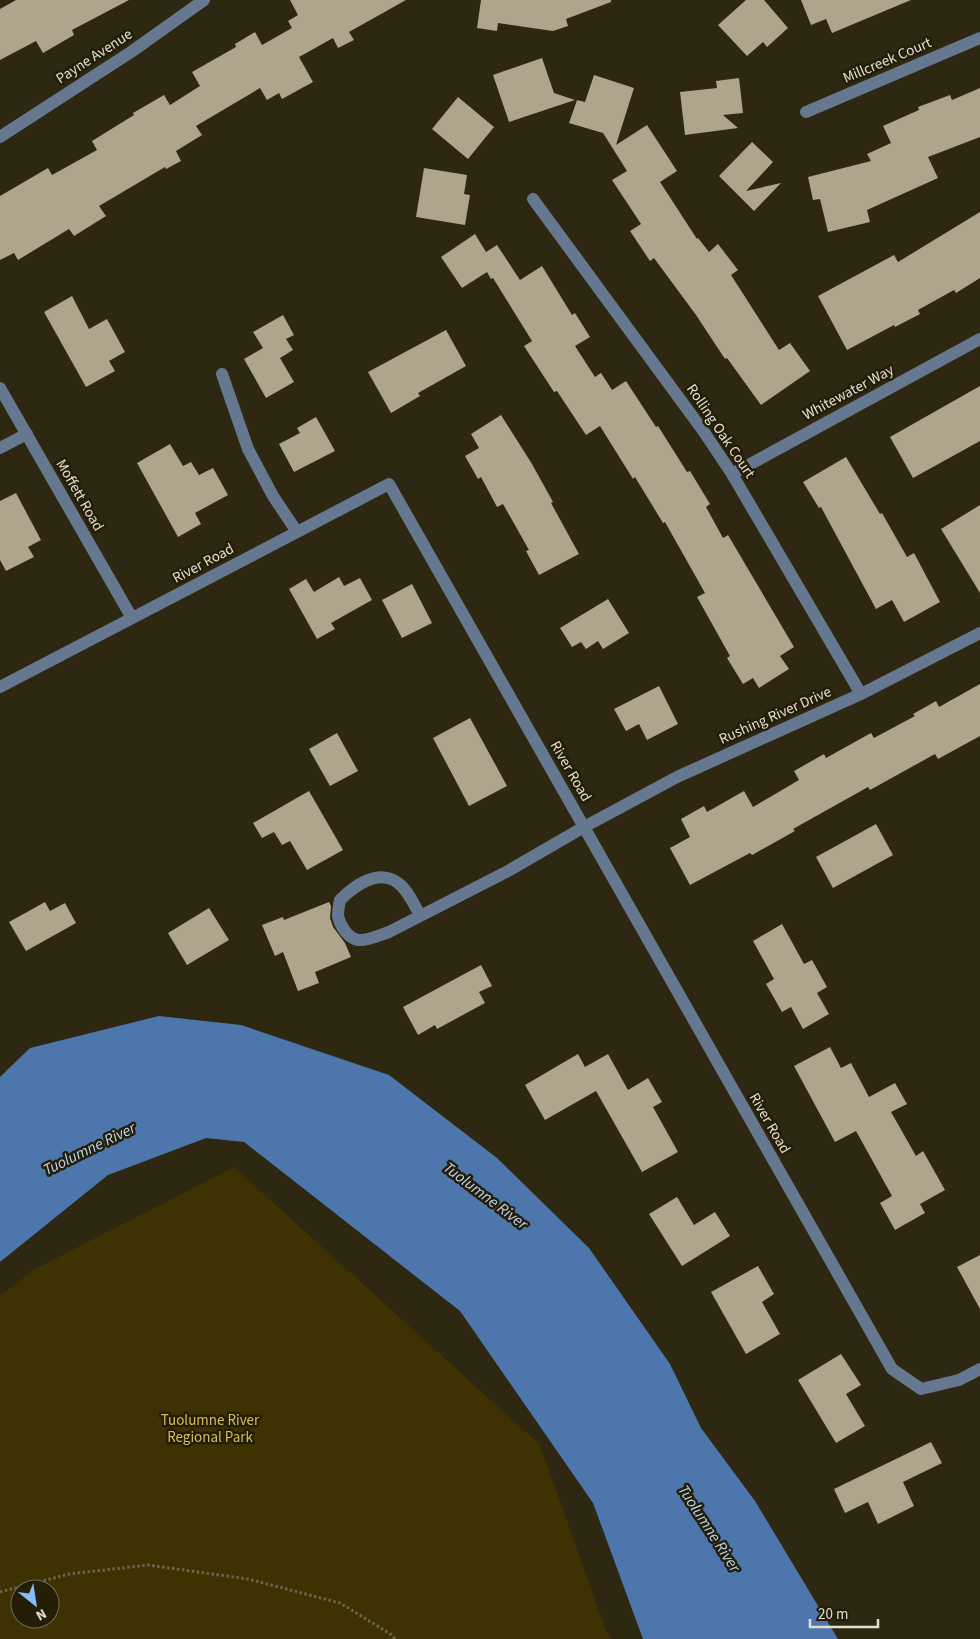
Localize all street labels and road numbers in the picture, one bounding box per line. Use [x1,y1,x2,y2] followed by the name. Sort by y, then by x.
[52,24,137,89] street label: Payne Avenue
[840,32,935,89] street label: Millcreek Court
[799,360,898,425] street label: Whitewater Way
[681,380,760,483] street label: Rolling Oak Court
[51,455,109,535] street label: Moffett Road
[169,538,238,588] street label: River Road
[716,681,835,750] street label: Rushing River Drive
[545,737,596,806] street label: River Road
[744,1089,795,1158] street label: River Road

